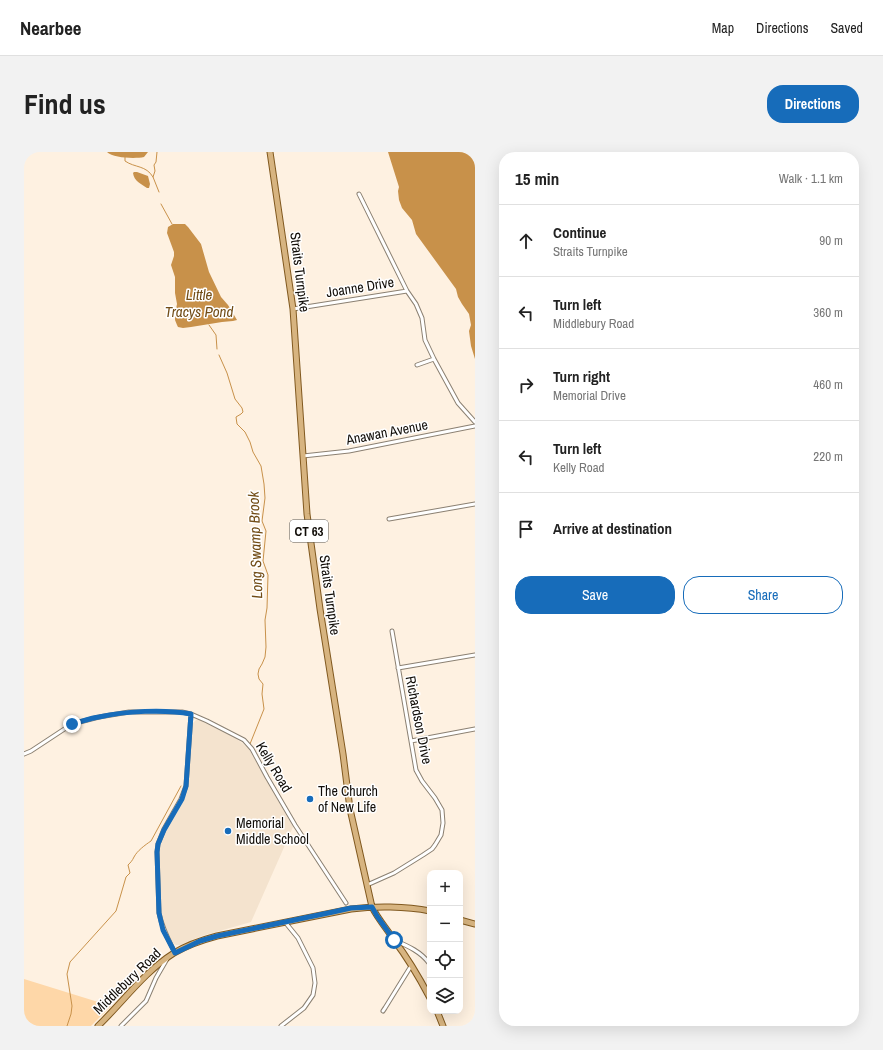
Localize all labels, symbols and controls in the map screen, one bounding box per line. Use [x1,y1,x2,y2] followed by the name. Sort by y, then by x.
[20,15,81,41] text: Nearbee
[712,19,734,37] text: Map
[756,19,808,37] text: Directions
[830,19,863,37] text: Saved
[24,85,106,123] text: Find us
[767,85,859,123] button: Directions
[515,167,559,190] text: 15 min
[779,170,843,187] text: Walk · 1.1 km
[553,222,606,243] text: Continue
[515,230,537,252] icon: ahead
[286,231,314,313] street label: Straits Turnpike
[819,232,843,249] text: 90 m
[553,243,628,260] text: Straits Turnpike
[325,273,395,301] street label: Joanne Drive
[165,284,233,322] water label: Little Tracys Pond
[553,294,601,315] text: Turn left
[515,302,537,324] icon: left
[813,304,843,321] text: 360 m
[553,315,634,332] text: Middlebury Road
[553,366,610,387] text: Turn right
[515,374,537,396] icon: right
[813,376,843,393] text: 460 m
[553,387,626,404] text: Memorial Drive
[344,415,429,449] street label: Anawan Avenue
[553,438,601,459] text: Turn left
[515,446,537,468] icon: left
[813,448,843,465] text: 220 m
[553,459,605,476] text: Kelly Road
[243,490,267,599] water label: Long Swamp Brook
[515,518,537,540] icon: arrive
[553,518,672,539] text: Arrive at destination
[290,520,328,542] road number: CT 63
[315,554,345,636] street label: Straits Turnpike
[515,576,675,614] button: Save
[683,576,843,614] button: Share
[402,674,436,766] street label: Richardson Drive
[63,715,81,733] route end
[252,739,296,795] street label: Kelly Road
[318,782,378,816] place label: The Church of New Life
[305,794,315,804] marker: The Church of New Life
[236,814,309,848] place label: Memorial Middle School
[223,826,233,836] marker: Memorial Middle School
[427,870,463,1014] map controls
[427,870,463,906] button: +
[427,906,463,942] button: −
[385,931,403,949] route start
[427,942,463,978] button: locate
[89,944,165,1018] street label: Middlebury Road
[427,978,463,1014] button: layers

